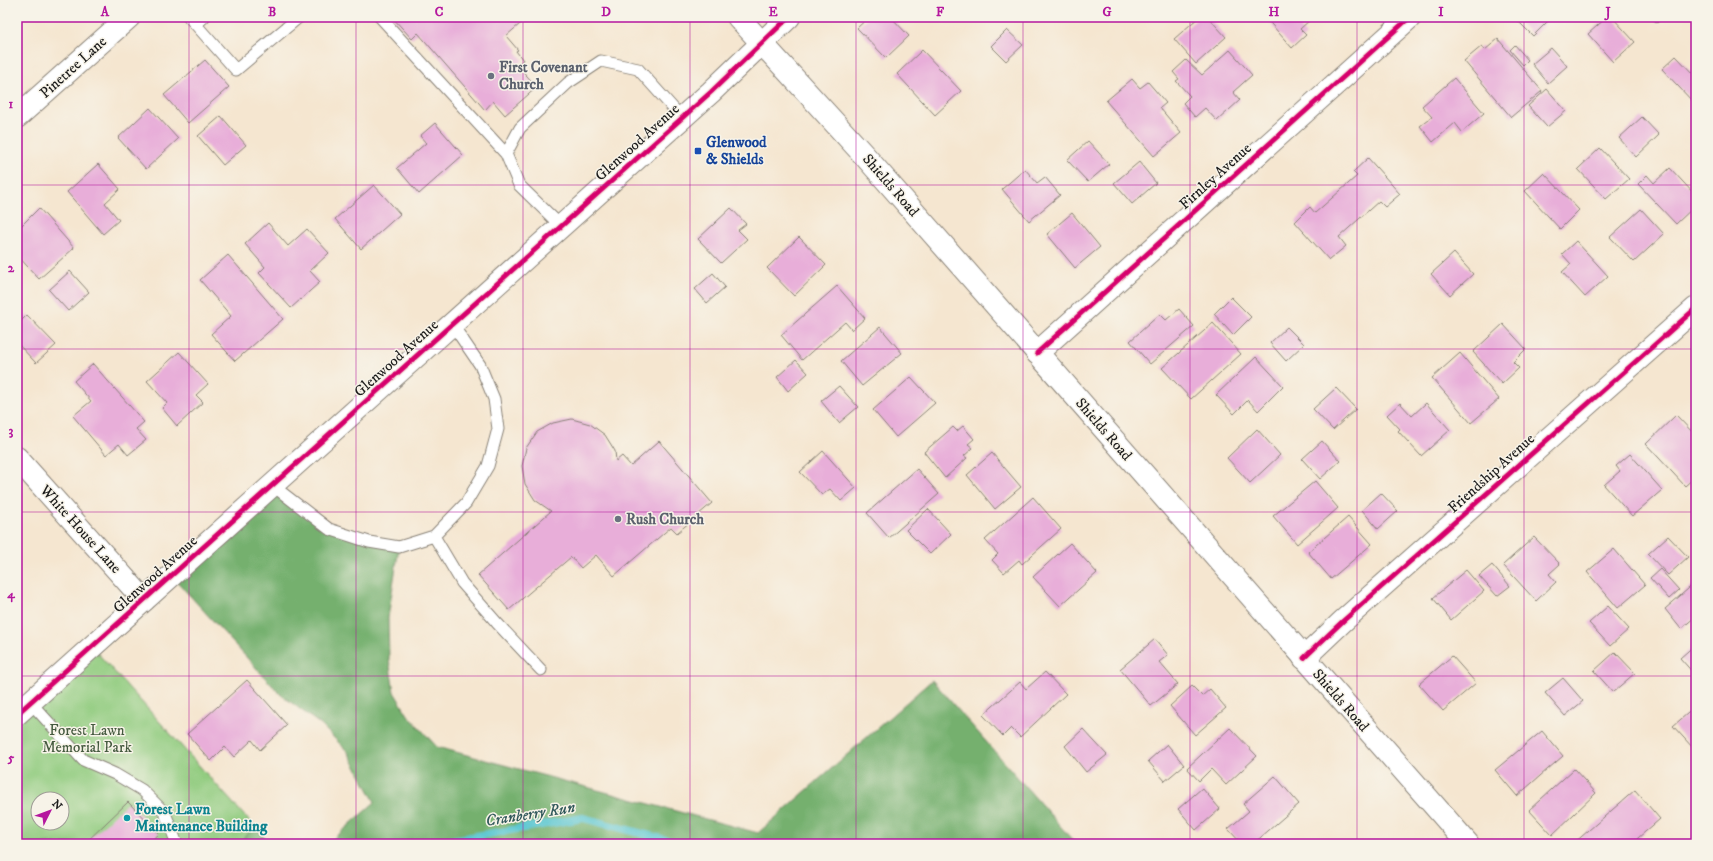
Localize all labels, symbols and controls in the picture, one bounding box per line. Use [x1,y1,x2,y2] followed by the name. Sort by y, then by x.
[100,4,110,20] text: A
[268,4,276,20] text: B
[435,4,444,20] text: C
[601,4,611,20] text: D
[768,4,778,20] text: E
[936,4,945,20] text: F
[1102,4,1112,20] text: G
[1269,4,1280,20] text: H
[1438,4,1444,20] text: I
[1603,4,1611,21] text: J
[36,32,111,102] street label: Pinetree Lane
[499,58,588,94] place label: First Covenant Church
[486,71,496,81] marker: First Covenant Church
[9,96,14,112] text: 1
[591,99,683,185] street label: Glenwood Avenue
[706,133,767,169] place label: Glenwood & Shields
[1175,139,1255,214] street label: Firnley Avenue
[693,146,703,156] marker: Glenwood & Shields
[858,150,923,221] street label: Shields Road
[8,260,15,276] text: 2
[350,315,442,401] street label: Glenwood Avenue
[1071,394,1136,465] street label: Shields Road
[9,423,14,439] text: 3
[1444,429,1539,517] street label: Friendship Avenue
[35,480,125,578] street label: White House Lane
[626,510,704,529] place label: Rush Church
[613,514,623,524] marker: Rush Church
[109,531,201,617] street label: Glenwood Avenue
[6,586,15,603] text: 4
[1308,665,1373,736] street label: Shields Road
[42,721,132,757] park label: Forest Lawn Memorial Park
[7,750,15,766] text: 5
[30,791,70,831] north arrow
[48,797,65,813] text: N
[484,797,577,831] water label: Cranberry Run
[135,800,268,836] place label: Forest Lawn Maintenance Building
[122,813,132,823] marker: Forest Lawn Maintenance Building

